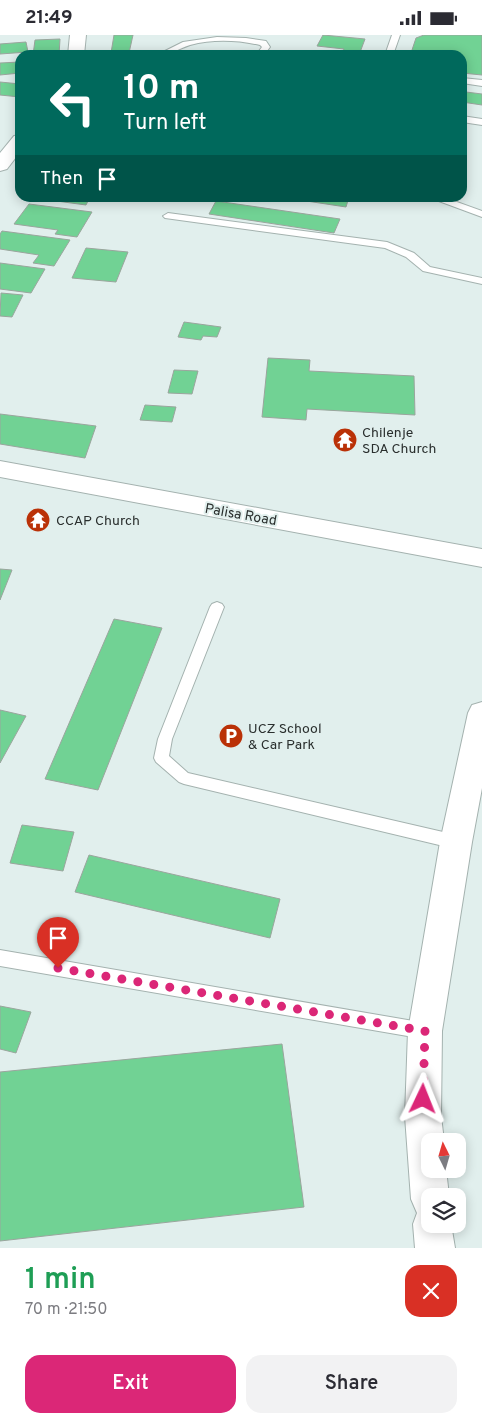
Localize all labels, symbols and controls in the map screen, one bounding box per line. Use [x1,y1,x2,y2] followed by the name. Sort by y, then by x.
[25,6,73,30] text: 21:49
[123,67,199,111] text: 10 m
[40,70,105,135] icon: left
[123,110,206,137] text: Turn left
[93,165,121,193] icon: arrive
[40,167,83,191] text: Then
[362,425,436,458] place label: Chilenje SDA Church
[332,427,358,453] temple icon: Chilenje SDA Church
[204,501,278,530] street label: Palisa Road
[25,507,51,533] temple icon: CCAP Church
[56,513,140,530] place label: CCAP Church
[248,721,322,754] place label: UCZ School & Car Park
[218,723,244,749] parking icon: UCZ School & Car Park
[37,917,79,968] pin
[44,924,72,952] icon: arrive
[396,1072,448,1124] position arrow
[421,1133,466,1177] north arrow
[421,1133,466,1233] map controls
[421,1188,466,1233] button: layers
[25,1262,96,1299] text: 1 min
[405,1265,457,1317] button: close
[25,1300,108,1320] text: 70 m · 21:50
[25,1355,236,1413] button: Exit
[246,1355,457,1413] button: Share

